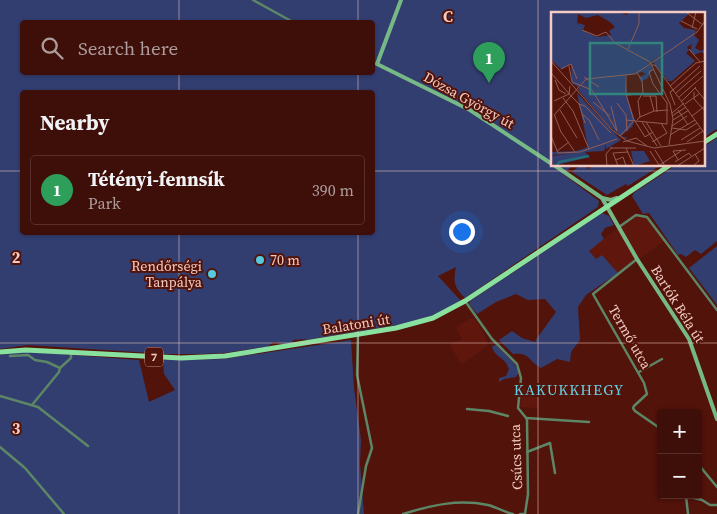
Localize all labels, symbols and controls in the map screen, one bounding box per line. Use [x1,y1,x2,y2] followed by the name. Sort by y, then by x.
[443,5,453,27] text: C
[551,12,704,166] inset map
[20,20,375,75] search box
[38,34,66,62] icon: search
[78,35,178,61] text: Search here
[473,42,505,83] pin: 1
[420,67,518,133] street label: Dózsa György út
[40,108,110,137] text: Nearby
[88,166,225,192] text: Tétényi-fennsík
[53,179,61,201] text: 1
[312,179,354,201] text: 390 m
[88,192,121,214] text: Park
[449,219,475,245] your location
[12,246,21,268] text: 2
[270,250,300,270] place label: 70 m
[254,254,266,266] marker: 70 m
[131,256,203,292] place label: Rendőrségi Tanpálya
[646,261,710,347] street label: Bartók Béla út
[206,268,218,280] marker: Rendőrségi Tanpálya
[604,301,657,373] street label: Termő utca
[321,309,392,339] street label: Balatoni út
[145,348,163,367] road number: 7
[514,379,624,400] district label: KAKUKKHEGY
[657,409,702,499] map controls
[657,409,702,454] button: +
[12,417,21,439] text: 3
[505,423,527,490] street label: Csúcs utca
[657,454,702,499] button: −

